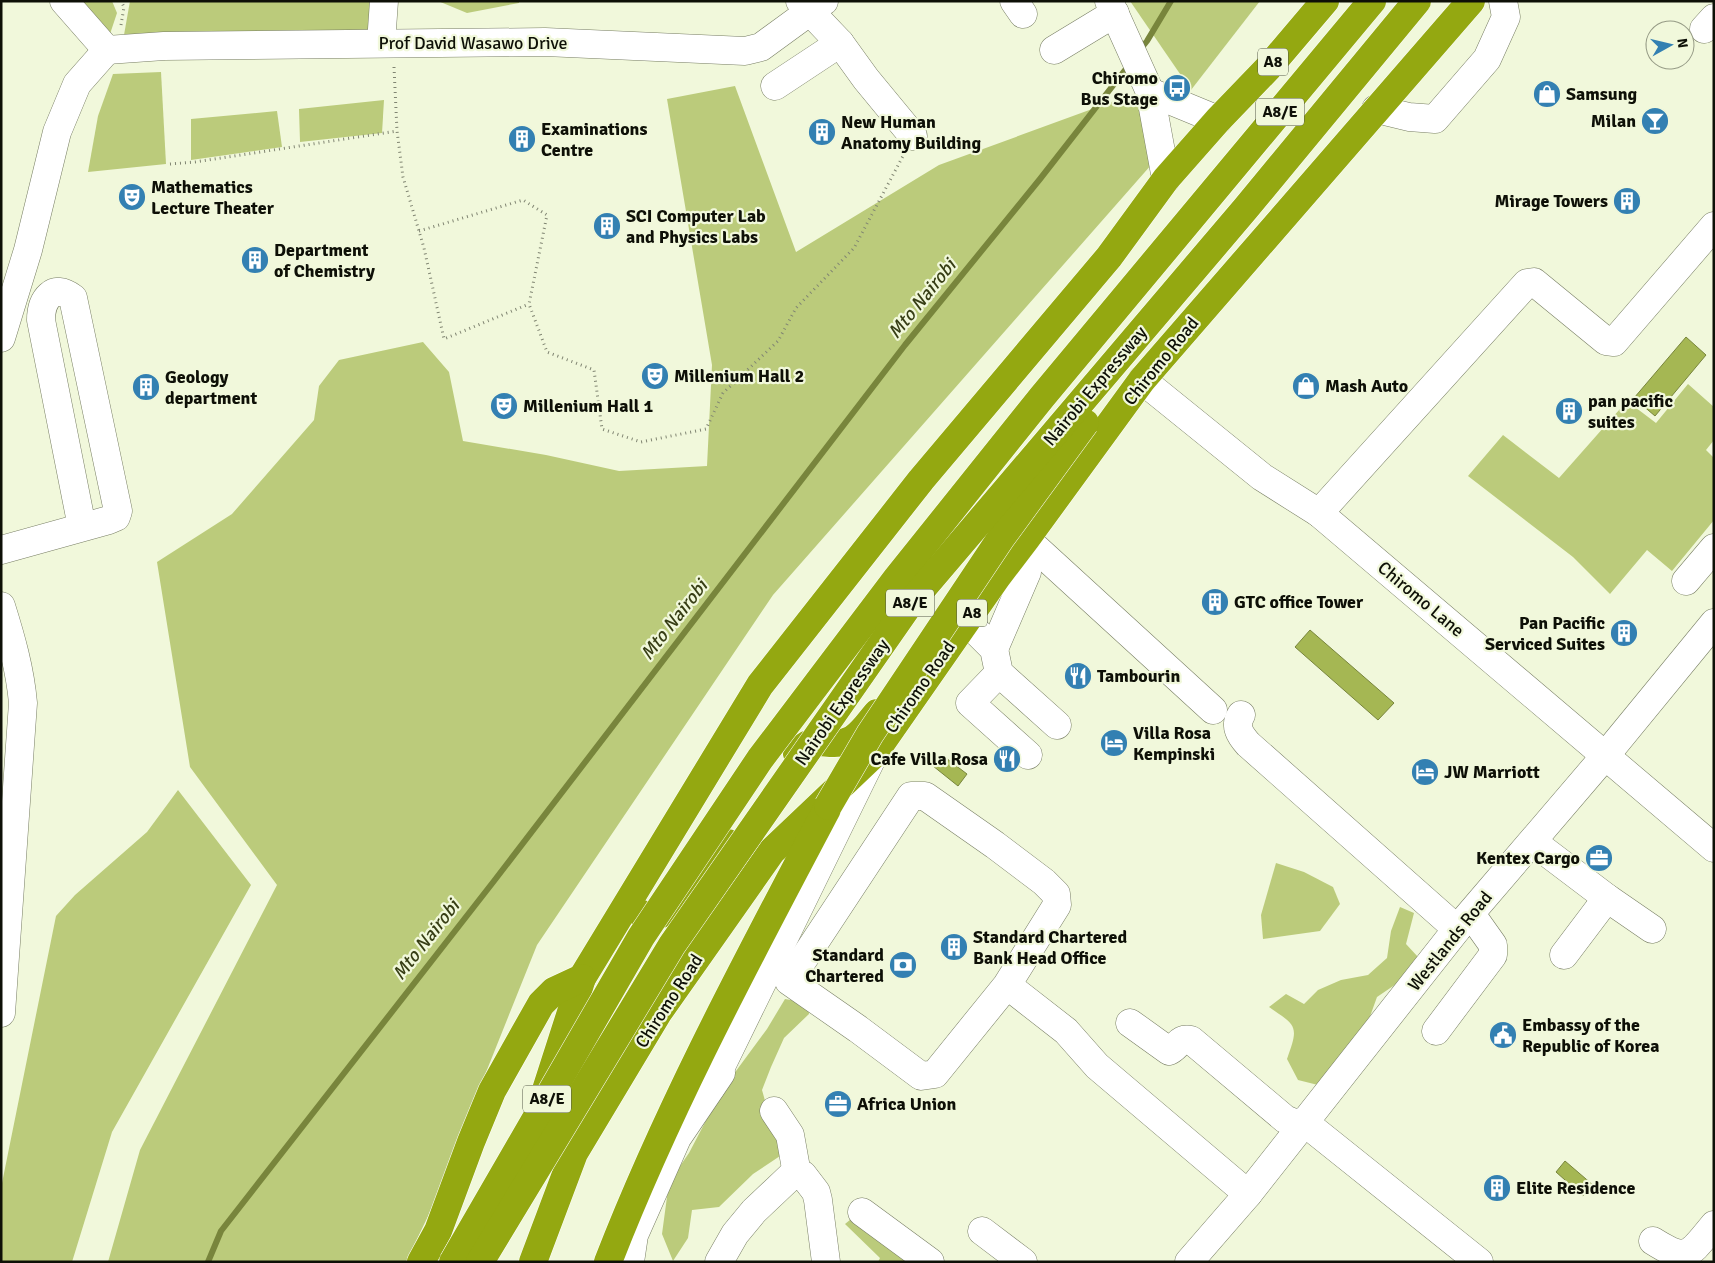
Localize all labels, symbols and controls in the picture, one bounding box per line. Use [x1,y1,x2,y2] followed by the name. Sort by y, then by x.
[1645,20,1695,70] north arrow
[378,32,568,54] street label: Prof David Wasawo Drive
[1673,37,1691,49] text: N
[1258,48,1288,76] road number: A8
[1081,67,1158,110] place label: Chiromo Bus Stage
[1162,73,1192,103] bus stop icon: Chiromo Bus Stage
[1532,79,1562,109] shop icon: Samsung
[1566,83,1638,105] place label: Samsung
[1256,98,1304,125] road number: A8/E
[1640,106,1670,136] bar icon: Milan
[1591,110,1636,132] place label: Milan
[841,111,981,154] place label: New Human Anatomy Building
[807,117,837,147] building icon: New Human Anatomy Building
[541,118,647,161] place label: Examinations Centre
[507,124,537,154] building icon: Examinations Centre
[151,176,275,219] place label: Mathematics Lecture Theater
[117,182,147,212] theatre icon: Mathematics Lecture Theater
[1612,186,1642,216] building icon: Mirage Towers
[1494,190,1608,212] place label: Mirage Towers
[626,205,766,248] place label: SCI Computer Lab and Physics Labs
[592,211,622,241] building icon: SCI Computer Lab and Physics Labs
[274,239,375,282] place label: Department of Chemistry
[240,245,270,275] building icon: Department of Chemistry
[883,253,962,344] water label: Mto Nairobi
[1119,312,1203,410] street label: Chiromo Road
[1039,321,1152,450] street label: Nairobi Expressway
[640,361,670,391] theatre icon: Millenium Hall 2
[674,365,804,387] place label: Millenium Hall 2
[165,366,257,409] place label: Geology department
[1291,371,1321,401] shop icon: Mash Auto
[131,372,161,402] building icon: Geology department
[1325,375,1408,397] place label: Mash Auto
[1588,390,1673,433] place label: pan pacific suites
[489,391,519,421] theatre icon: Millenium Hall 1
[523,395,653,417] place label: Millenium Hall 1
[1554,396,1584,426] building icon: pan pacific suites
[1373,556,1469,642] street label: Chiromo Lane
[635,574,714,665] water label: Mto Nairobi
[1200,587,1230,617] building icon: GTC office Tower
[886,590,934,616] road number: A8/E
[1234,591,1364,613] place label: GTC office Tower
[957,600,987,626] road number: A8
[1485,612,1605,655] place label: Pan Pacific Serviced Suites
[1609,618,1639,648] building icon: Pan Pacific Serviced Suites
[790,634,894,770] street label: Nairobi Expressway
[880,637,960,737] street label: Chiromo Road
[1063,661,1093,691] restaurant icon: Tambourin
[1097,665,1180,687] place label: Tambourin
[1133,722,1215,765] place label: Villa Rosa Kempinski
[1099,728,1129,758] hotel icon: Villa Rosa Kempinski
[992,744,1022,774] restaurant icon: Cafe Villa Rosa
[870,748,988,770] place label: Cafe Villa Rosa
[1410,757,1440,787] hotel icon: JW Marriott
[1444,761,1540,783] place label: JW Marriott
[1584,843,1614,873] office icon: Kentex Cargo
[1476,847,1580,869] place label: Kentex Cargo
[1403,887,1497,995] street label: Westlands Road
[387,894,466,985] water label: Mto Nairobi
[973,926,1128,969] place label: Standard Chartered Bank Head Office
[939,932,969,962] building icon: Standard Chartered Bank Head Office
[805,944,884,987] place label: Standard Chartered
[631,950,707,1052] street label: Chiromo Road
[888,950,918,980] bank icon: Standard Chartered
[1522,1014,1659,1057] place label: Embassy of the Republic of Korea
[1488,1020,1518,1050] public building icon: Embassy of the Republic of Korea
[523,1086,571,1112] road number: A8/E
[823,1089,853,1119] office icon: Africa Union
[857,1093,956,1115] place label: Africa Union
[1482,1173,1512,1203] building icon: Elite Residence
[1516,1177,1636,1199] place label: Elite Residence

